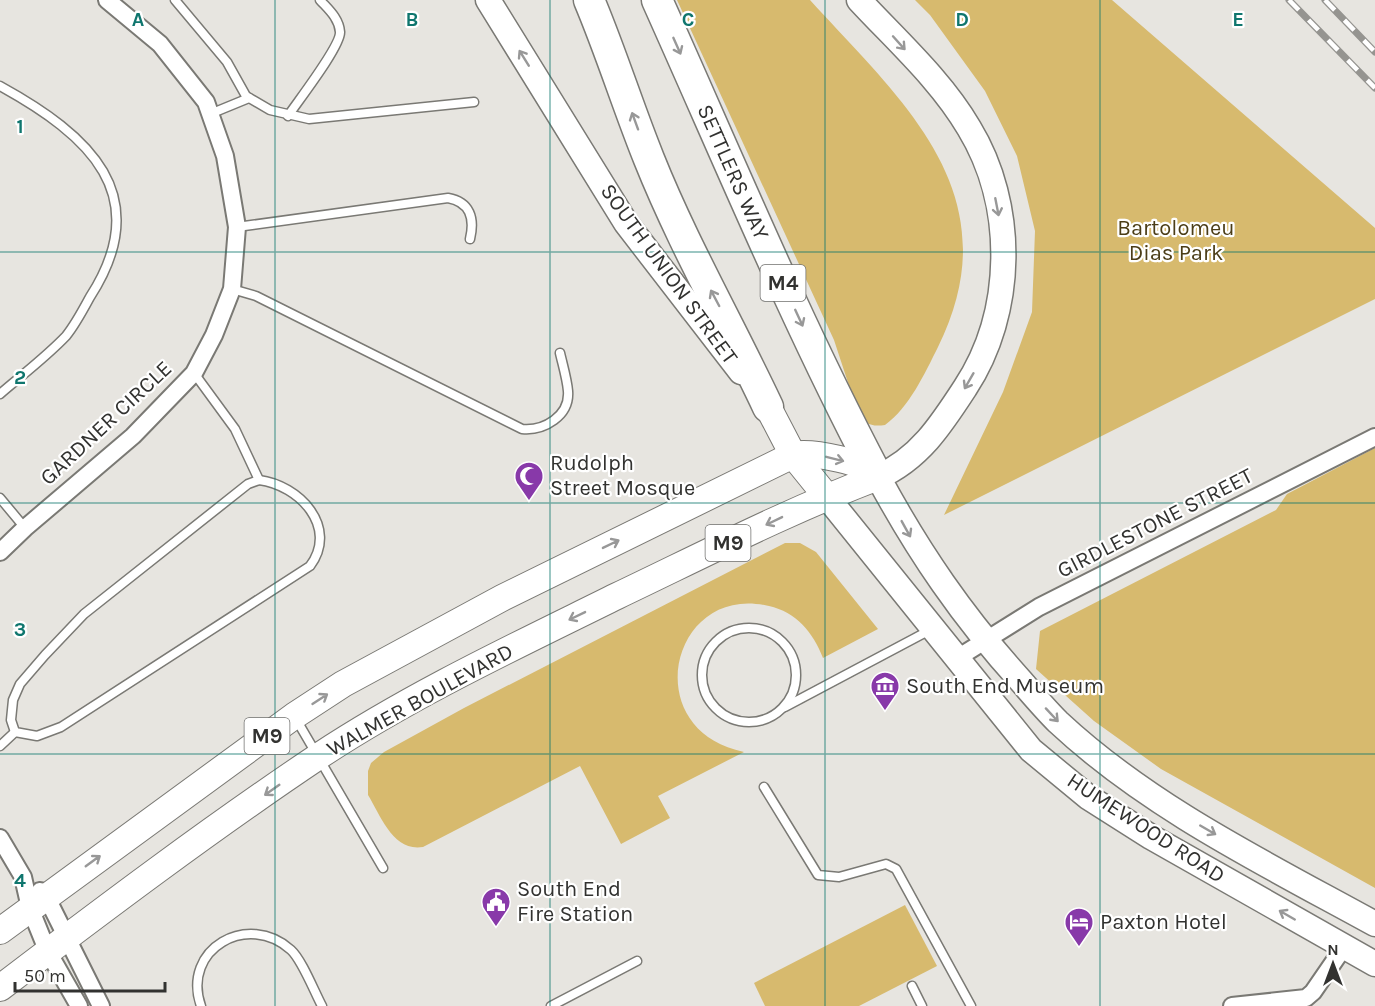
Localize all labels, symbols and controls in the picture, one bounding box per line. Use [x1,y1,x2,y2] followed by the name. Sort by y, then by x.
[132,8,145,31] text: A
[406,8,418,31] text: B
[682,8,694,31] text: C
[955,8,969,31] text: D
[1232,8,1244,31] text: E
[892,35,906,50] one-way arrow
[672,36,684,54] one-way arrow
[517,50,529,67] one-way arrow
[692,100,774,244] street label: SETTLERS WAY
[628,112,639,131] one-way arrow
[16,115,24,138] text: 1
[595,179,743,369] street label: SOUTH UNION STREET
[992,197,1003,217] one-way arrow
[1117,215,1235,266] park label: Bartolomeu Dias Park
[760,265,806,301] road number: M4
[709,290,721,307] one-way arrow
[794,308,806,326] one-way arrow
[35,355,177,491] street label: GARDNER CIRCLE
[14,366,26,389] text: 2
[963,372,975,389] one-way arrow
[550,450,695,501] place label: Rudolph Street Mosque
[825,454,844,466] one-way arrow
[513,460,545,502] mosque icon: Rudolph Street Mosque
[1053,462,1257,584] street label: GIRDLESTONE STREET
[765,516,783,527] one-way arrow
[900,520,912,537] one-way arrow
[706,525,750,561] road number: M9
[601,538,619,550] one-way arrow
[568,611,586,623] one-way arrow
[14,618,26,641] text: 3
[322,638,518,762] street label: WALMER BOULEVARD
[869,670,901,712] museum icon: South End Museum
[906,673,1104,699] place label: South End Museum
[311,693,328,705] one-way arrow
[1044,707,1058,722] one-way arrow
[244,718,290,754] road number: M9
[1062,767,1230,889] street label: HUMEWOOD ROAD
[264,784,280,796] one-way arrow
[1199,824,1216,836] one-way arrow
[85,855,101,868] one-way arrow
[14,869,26,892] text: 4
[517,876,633,927] place label: South End Fire Station
[480,886,512,928] public building icon: South End Fire Station
[1063,906,1095,948] hotel icon: Paxton Hotel
[1100,909,1227,935] place label: Paxton Hotel
[1279,909,1296,921] one-way arrow
[1303,934,1363,994] north arrow
[1327,940,1339,959] text: N
[15,955,165,993] scale bar
[24,965,66,987] text: 50 m

